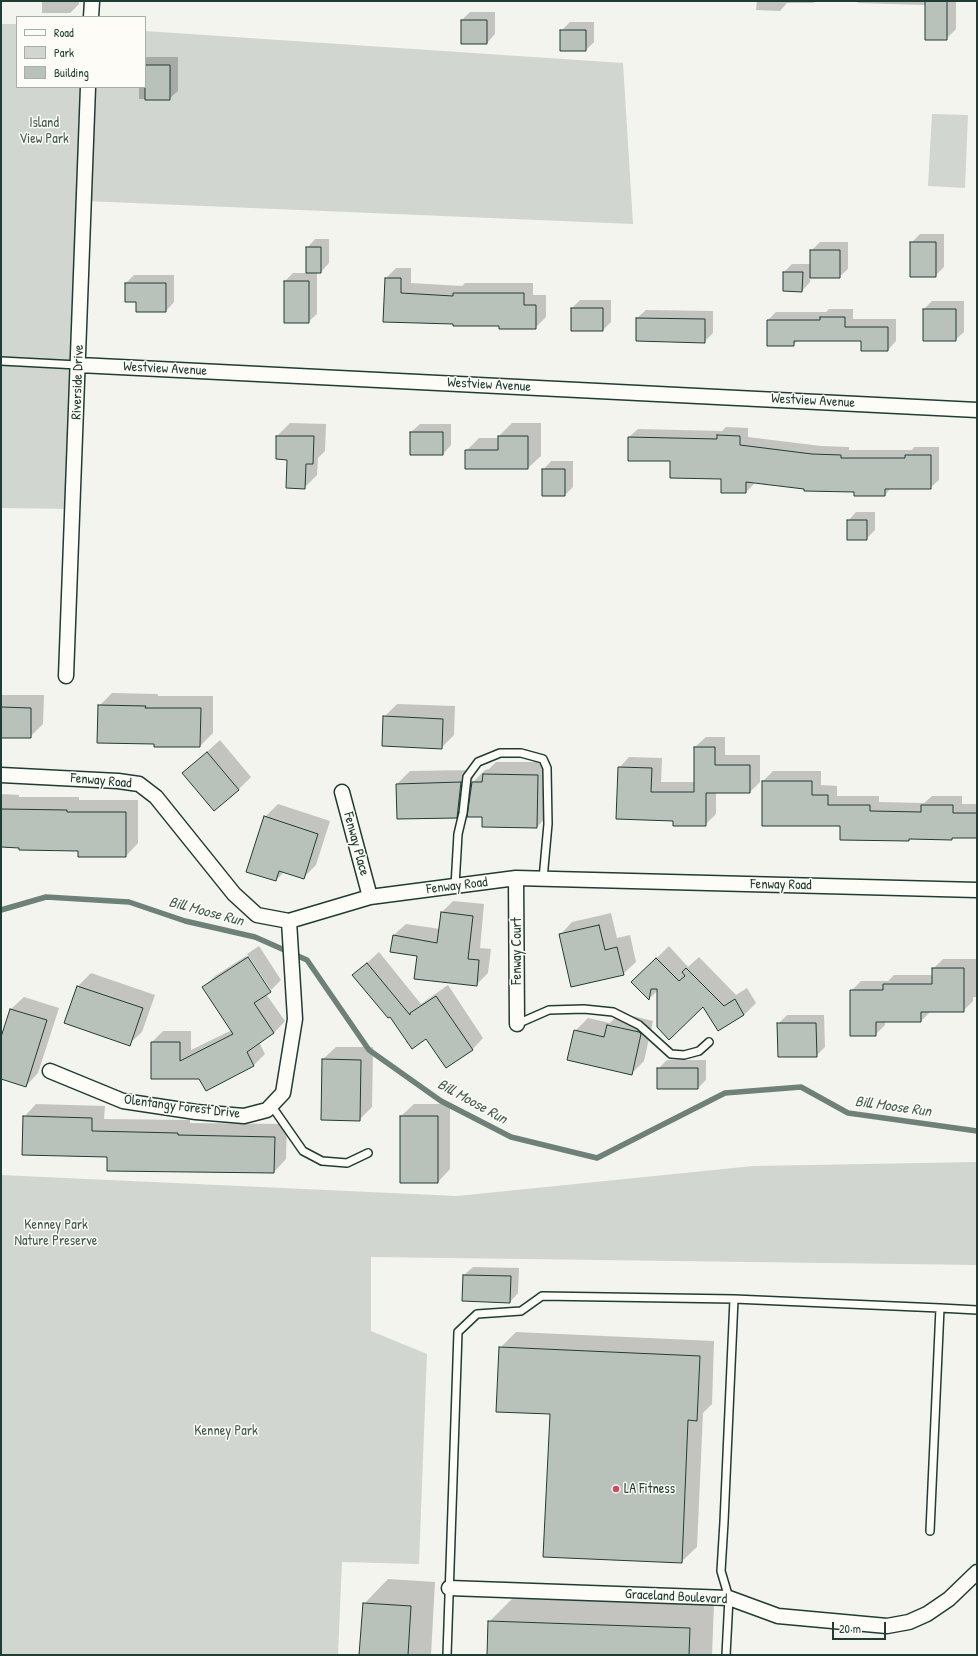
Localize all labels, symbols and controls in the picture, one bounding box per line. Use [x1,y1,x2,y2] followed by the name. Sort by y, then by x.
[16,16,146,88] legend
[54,24,74,41] text: Road
[54,44,74,61] text: Park
[54,64,89,81] text: Building
[19,115,69,148] park label: Island View Park
[68,344,88,420] street label: Riverside Drive
[123,358,207,380] street label: Westview Avenue
[447,374,531,396] street label: Westview Avenue
[771,390,855,412] street label: Westview Avenue
[70,770,132,792] street label: Fenway Road
[339,810,373,878] street label: Fenway Place
[426,874,488,898] street label: Fenway Road
[750,876,812,894] street label: Fenway Road
[167,893,245,931] water label: Bill Moose Run
[509,917,525,985] street label: Fenway Court
[434,1076,510,1128] water label: Bill Moose Run
[123,1092,241,1122] street label: Olentangy Forest Drive
[854,1093,932,1121] water label: Bill Moose Run
[15,1217,97,1250] park label: Kenney Park Nature Preserve
[194,1423,258,1439] park label: Kenney Park
[624,1481,675,1497] place label: LA Fitness
[611,1484,621,1494] marker: LA Fitness
[624,1586,728,1608] street label: Graceland Boulevard
[834,1614,888,1640] scale bar
[839,1620,861,1637] text: 20 m

